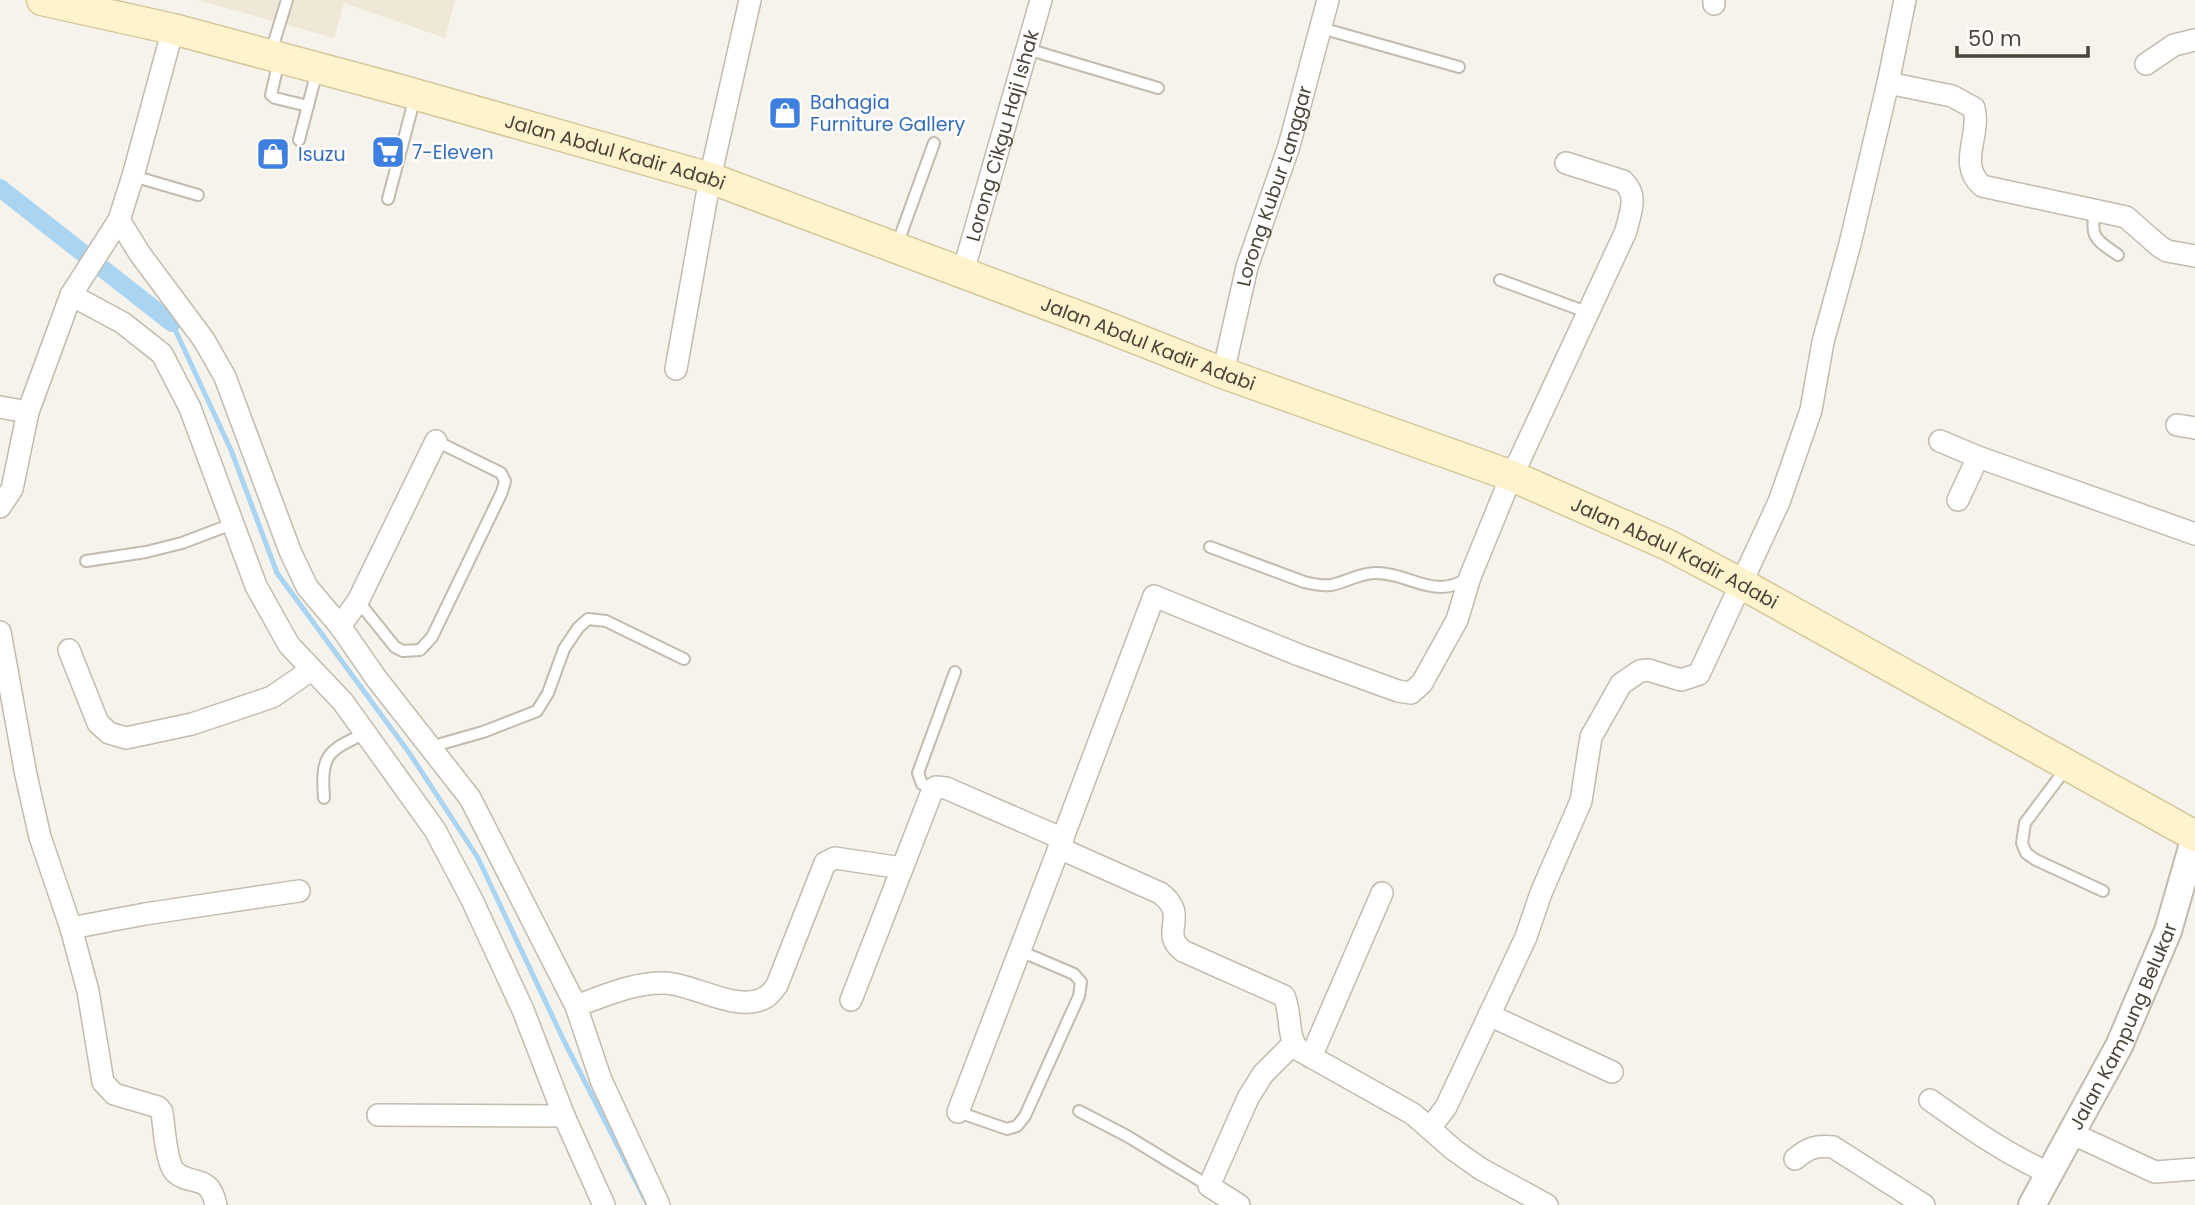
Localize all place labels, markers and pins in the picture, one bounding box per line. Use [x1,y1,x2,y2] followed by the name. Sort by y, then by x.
[810,89,966,138] place label: Bahagia Furniture Gallery
[766,94,804,132] shop icon: Bahagia Furniture Gallery
[369,133,407,171] supermarket icon: 7-Eleven
[254,135,292,173] shop icon: Isuzu
[412,139,494,166] place label: 7-Eleven
[298,141,346,168] place label: Isuzu

